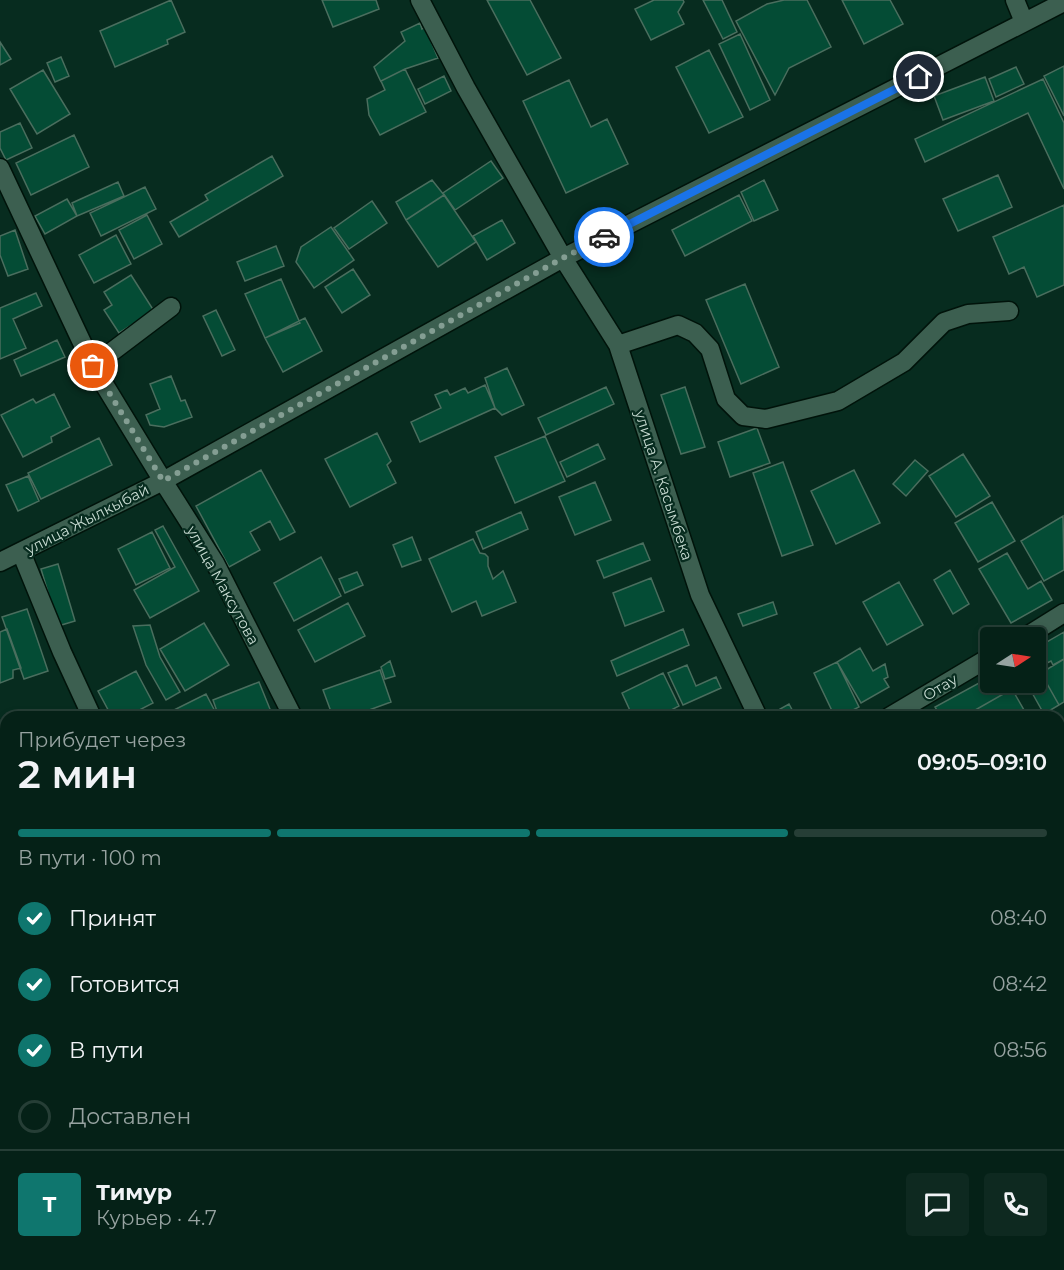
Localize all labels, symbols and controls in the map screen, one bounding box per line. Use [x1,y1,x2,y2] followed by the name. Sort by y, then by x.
[893,51,944,102] pin
[902,60,935,93] icon: home
[574,207,634,267] courier
[588,221,621,254] icon: car
[67,340,118,391] pin
[76,349,109,382] icon: bag
[630,406,697,563] street label: улица А. Касымбека
[21,480,152,559] street label: улица Жылкыбай
[182,521,264,648] street label: улица Максутова
[980,627,1046,693] north arrow
[980,627,1046,693] map controls
[919,669,961,705] street label: Отау
[18,728,186,752] text: Прибудет через
[917,749,1047,776] text: 09:05–09:10
[18,750,137,798] text: 2 мин
[18,846,162,870] text: В пути · 100 m
[18,902,51,935] icon: check
[69,905,156,932] text: Принят
[990,906,1047,930] text: 08:40
[18,968,51,1001] icon: check
[69,971,180,998] text: Готовится
[992,972,1047,996] text: 08:42
[18,1034,51,1067] icon: check
[69,1037,144,1064] text: В пути
[993,1038,1047,1062] text: 08:56
[69,1103,191,1130] text: Доставлен
[906,1173,969,1236] button: chat
[984,1173,1047,1236] button: phone
[96,1179,172,1206] text: Тимур
[42,1191,57,1218] text: Т
[96,1206,217,1230] text: Курьер · 4.7

